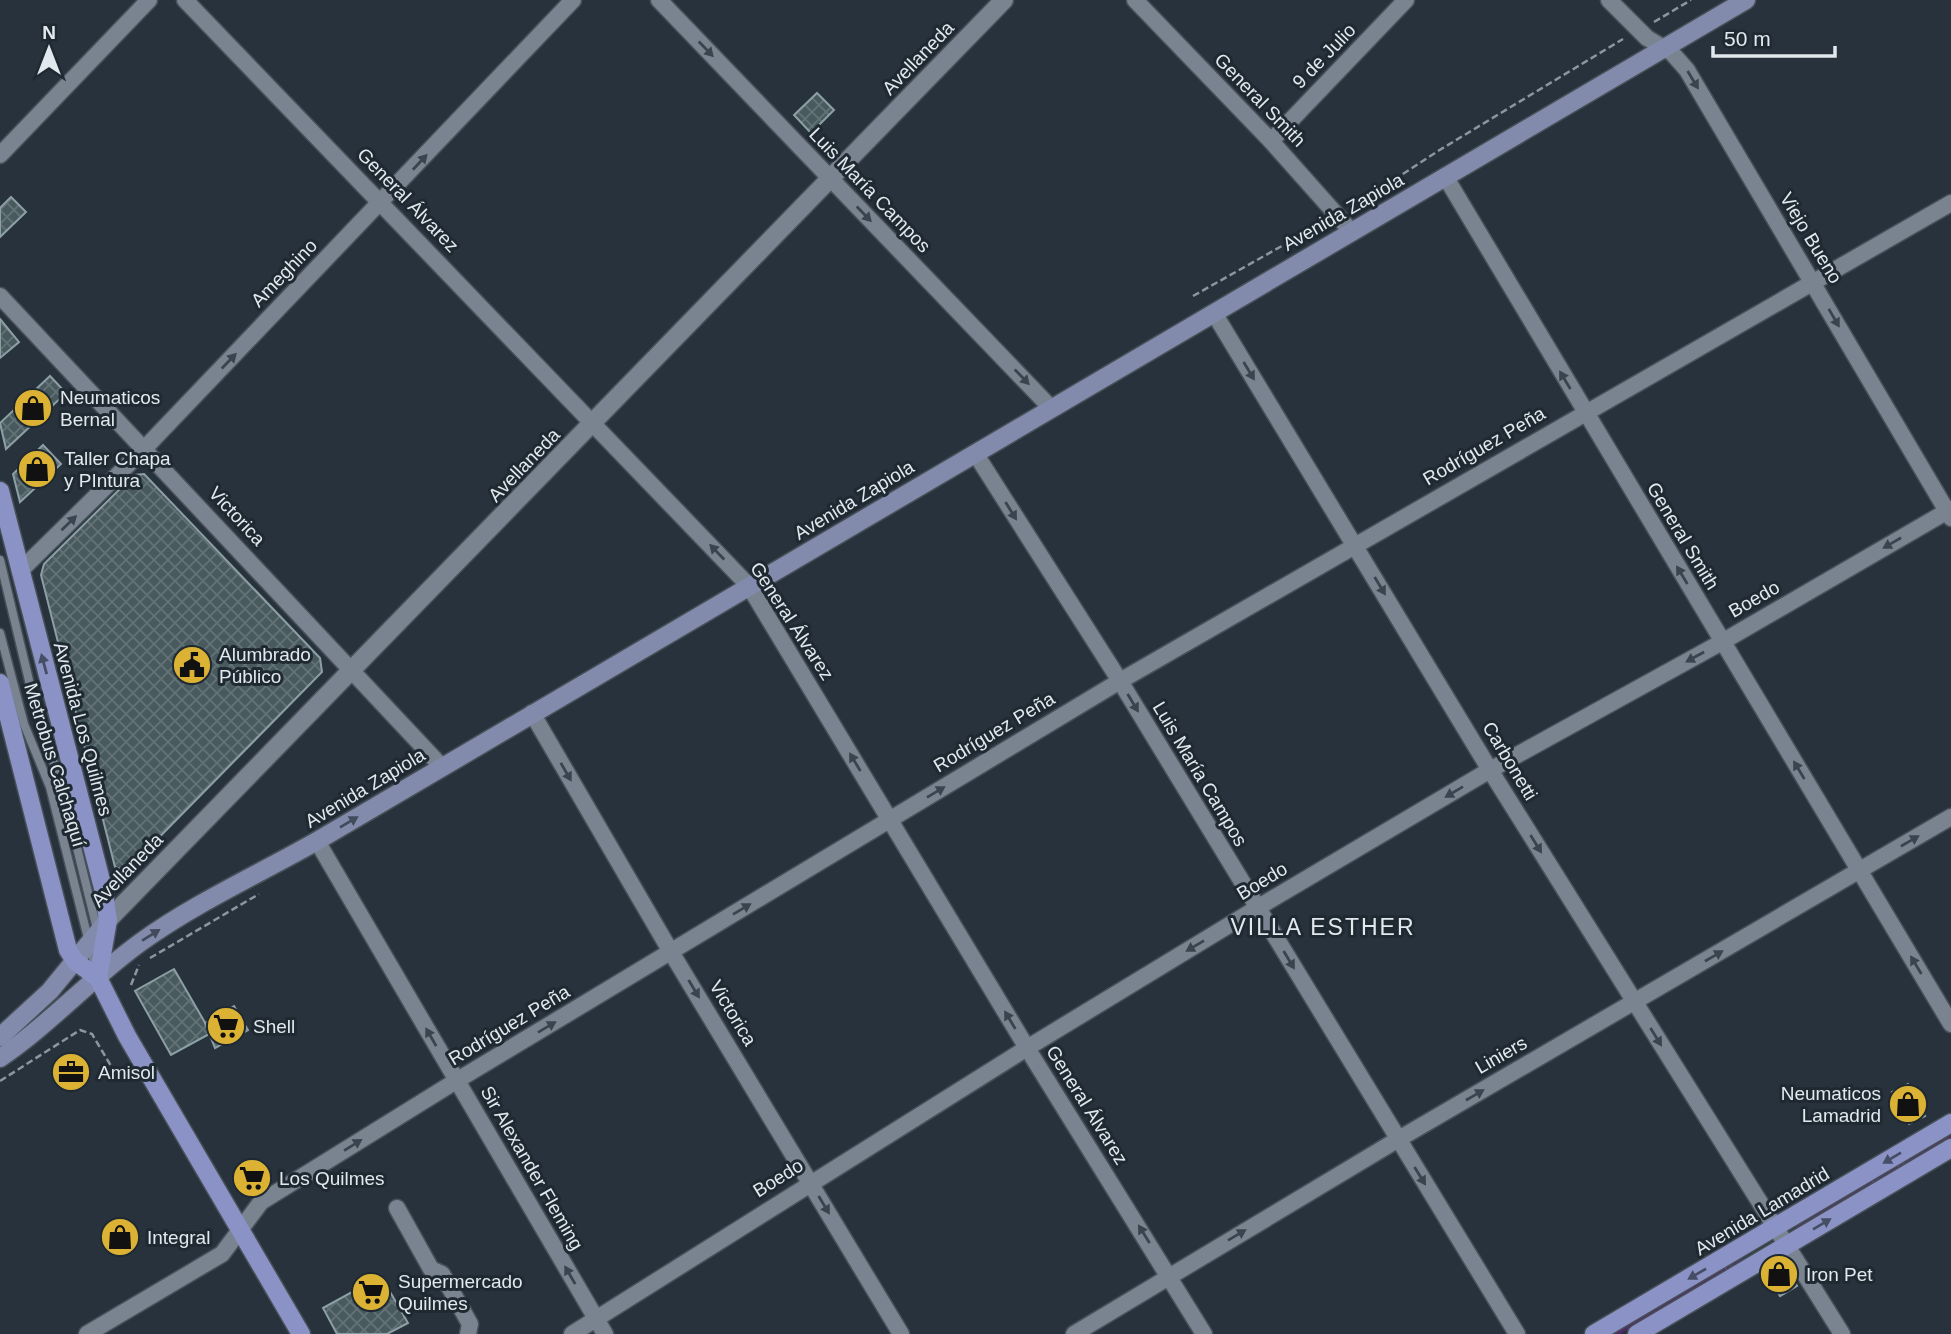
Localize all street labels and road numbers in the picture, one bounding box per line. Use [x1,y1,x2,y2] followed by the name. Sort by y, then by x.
[878,17,958,99] street label: Avellaneda
[1288,19,1360,93] street label: 9 de Julio
[1210,49,1310,151] street label: General Smith
[805,123,935,257] street label: Luis María Campos
[353,144,463,256] street label: General Álvarez
[1279,169,1407,255] street label: Avenida Zapiola
[1776,189,1846,287] street label: Viejo Bueno
[247,235,321,311] street label: Ameghino
[1419,402,1549,489] street label: Rodríguez Peña
[484,424,564,506] street label: Avellaneda
[790,456,918,544] street label: Avenida Zapiola
[1643,479,1723,593] street label: General Smith
[205,482,270,550] street label: Victorica
[746,558,838,684] street label: General Álvarez
[1725,576,1783,622] street label: Boedo
[50,640,116,818] street label: Avenida Los Quilmes
[20,681,90,850] street label: Metrobus Calchaquí
[930,687,1059,776] street label: Rodríguez Peña
[1149,698,1251,850] street label: Luis María Campos
[1478,718,1542,804] street label: Carbonetti
[301,744,429,832] street label: Avenida Zapiola
[87,829,167,911] street label: Avellaneda
[1233,858,1291,904] street label: Boedo
[705,977,761,1050] street label: Victorica
[445,980,574,1069] street label: Rodríguez Peña
[1472,1032,1530,1078] street label: Liniers
[1042,1042,1132,1168] street label: General Álvarez
[476,1082,588,1254] street label: Sir Alexander Fleming
[749,1155,807,1201] street label: Boedo
[1691,1163,1833,1259] street label: Avenida Lamadrid

